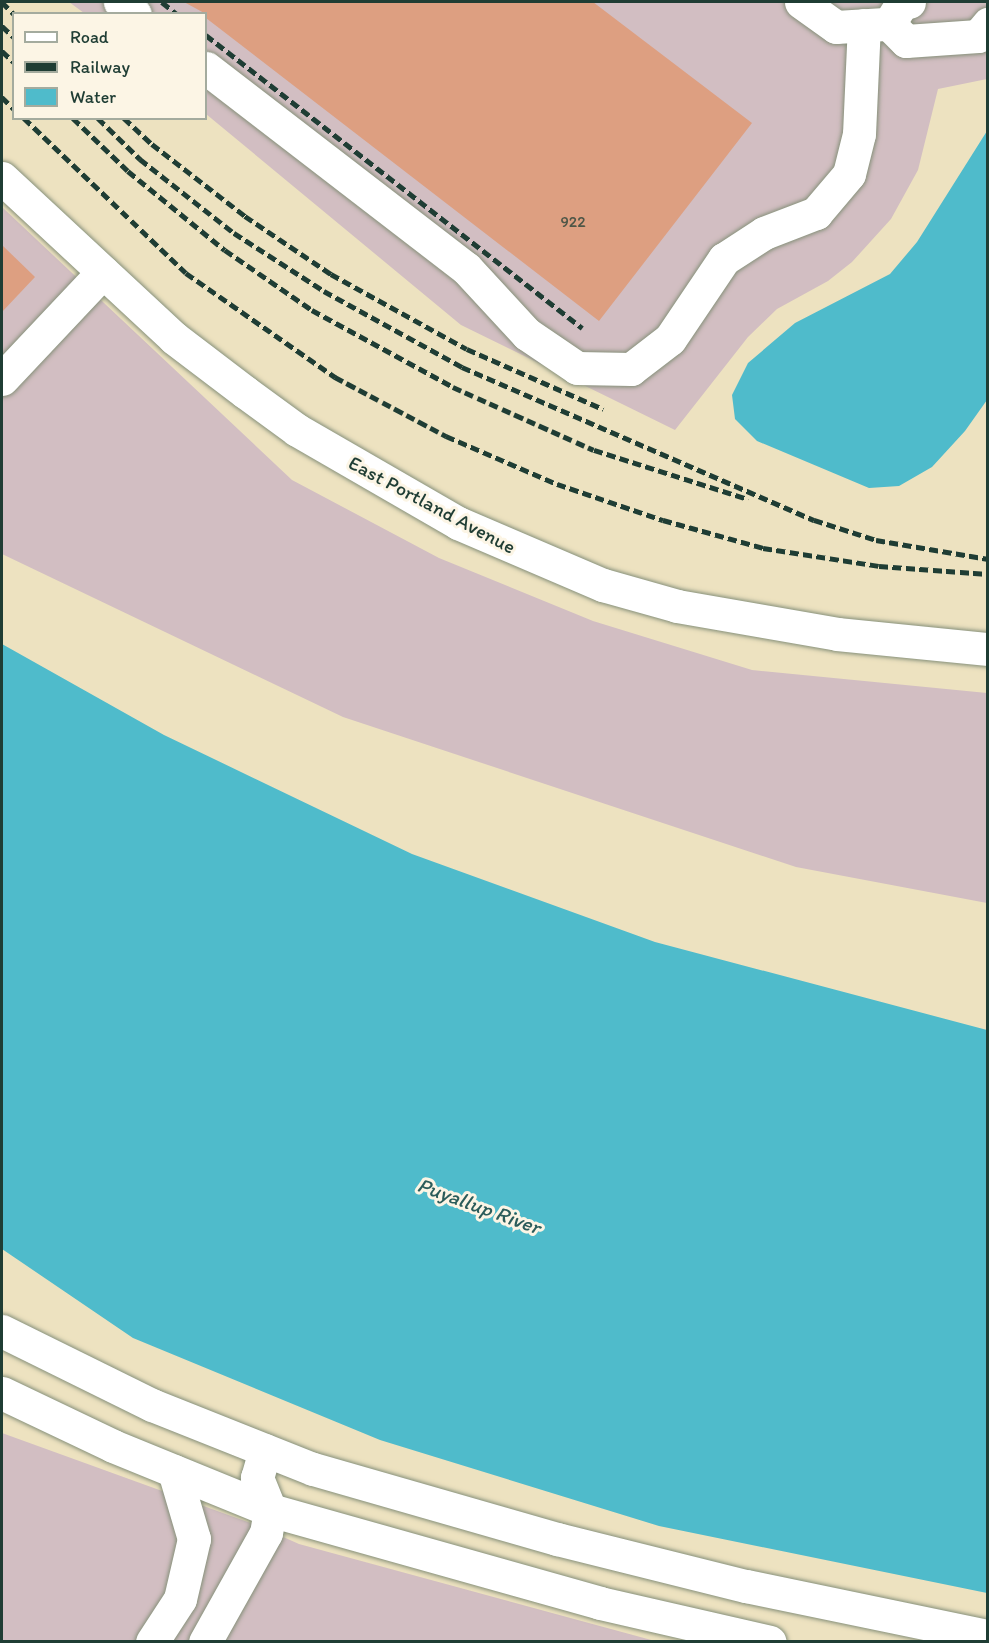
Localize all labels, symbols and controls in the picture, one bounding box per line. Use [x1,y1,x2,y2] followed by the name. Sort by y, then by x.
[12,12,207,120] legend
[70,26,109,48] text: Road
[70,56,130,78] text: Railway
[70,86,116,108] text: Water
[560,212,586,232] house number: 922
[345,451,519,559] street label: East Portland Avenue
[414,1172,544,1240] water label: Puyallup River

